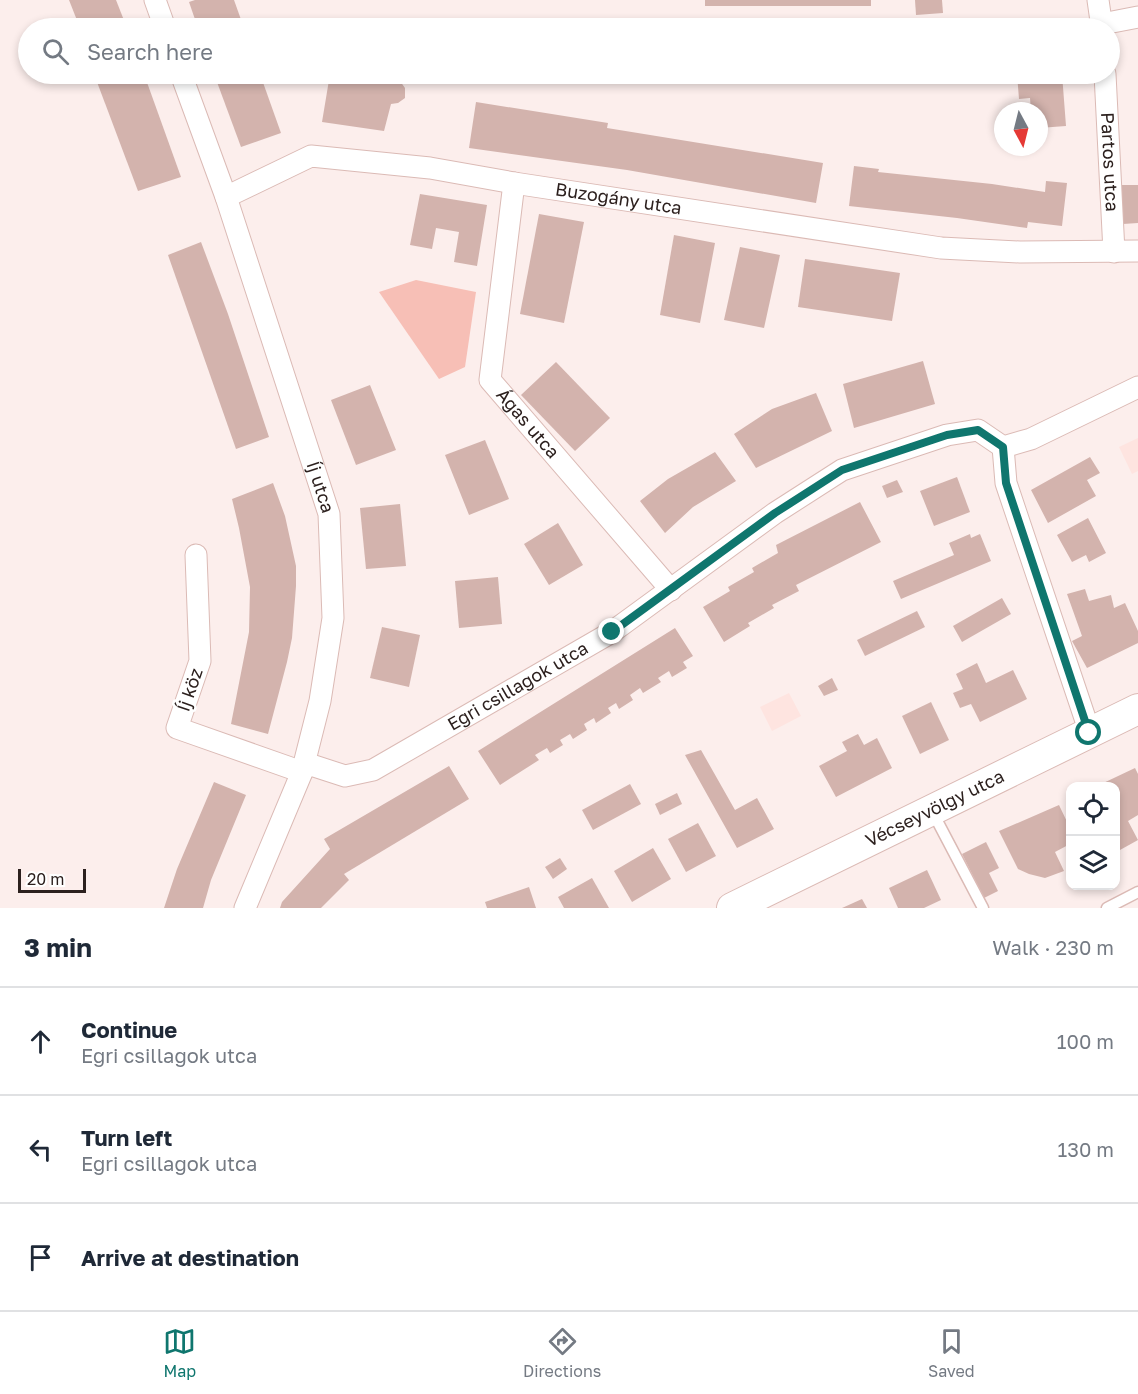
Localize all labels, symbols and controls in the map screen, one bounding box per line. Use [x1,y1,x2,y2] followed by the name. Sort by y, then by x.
[18,18,1120,84] search box
[39,35,72,68] icon: search
[87,38,213,65] text: Search here
[994,102,1048,156] north arrow
[1097,112,1124,212] street label: Partos utca
[554,177,683,218] street label: Buzogány utca
[492,383,564,462] street label: Ágas utca
[303,458,340,515] street label: Íj utca
[598,618,624,644] route end
[443,636,592,735] street label: Egri csillagok utca
[171,665,207,714] street label: Íj köz
[1075,719,1101,745] route start
[862,764,1007,851] street label: Vécseyvölgy utca
[1066,782,1120,890] map controls
[1066,782,1120,836] button: locate
[1066,836,1120,890] button: layers
[18,866,86,894] scale bar
[27,869,64,889] text: 20 m
[24,932,92,963] text: 3 min
[992,935,1114,959] text: Walk · 230 m
[81,1016,177,1043] text: Continue
[24,1025,57,1058] icon: ahead
[1057,1029,1114,1053] text: 100 m
[81,1043,257,1067] text: Egri csillagok utca
[81,1124,172,1151] text: Turn left
[24,1133,57,1166] icon: left
[1058,1137,1114,1161] text: 130 m
[81,1151,257,1175] text: Egri csillagok utca
[24,1241,57,1274] icon: arrive
[81,1244,299,1271] text: Arrive at destination
[163,1325,196,1381] tab: Map
[523,1325,601,1381] tab: Directions
[928,1325,975,1381] tab: Saved

